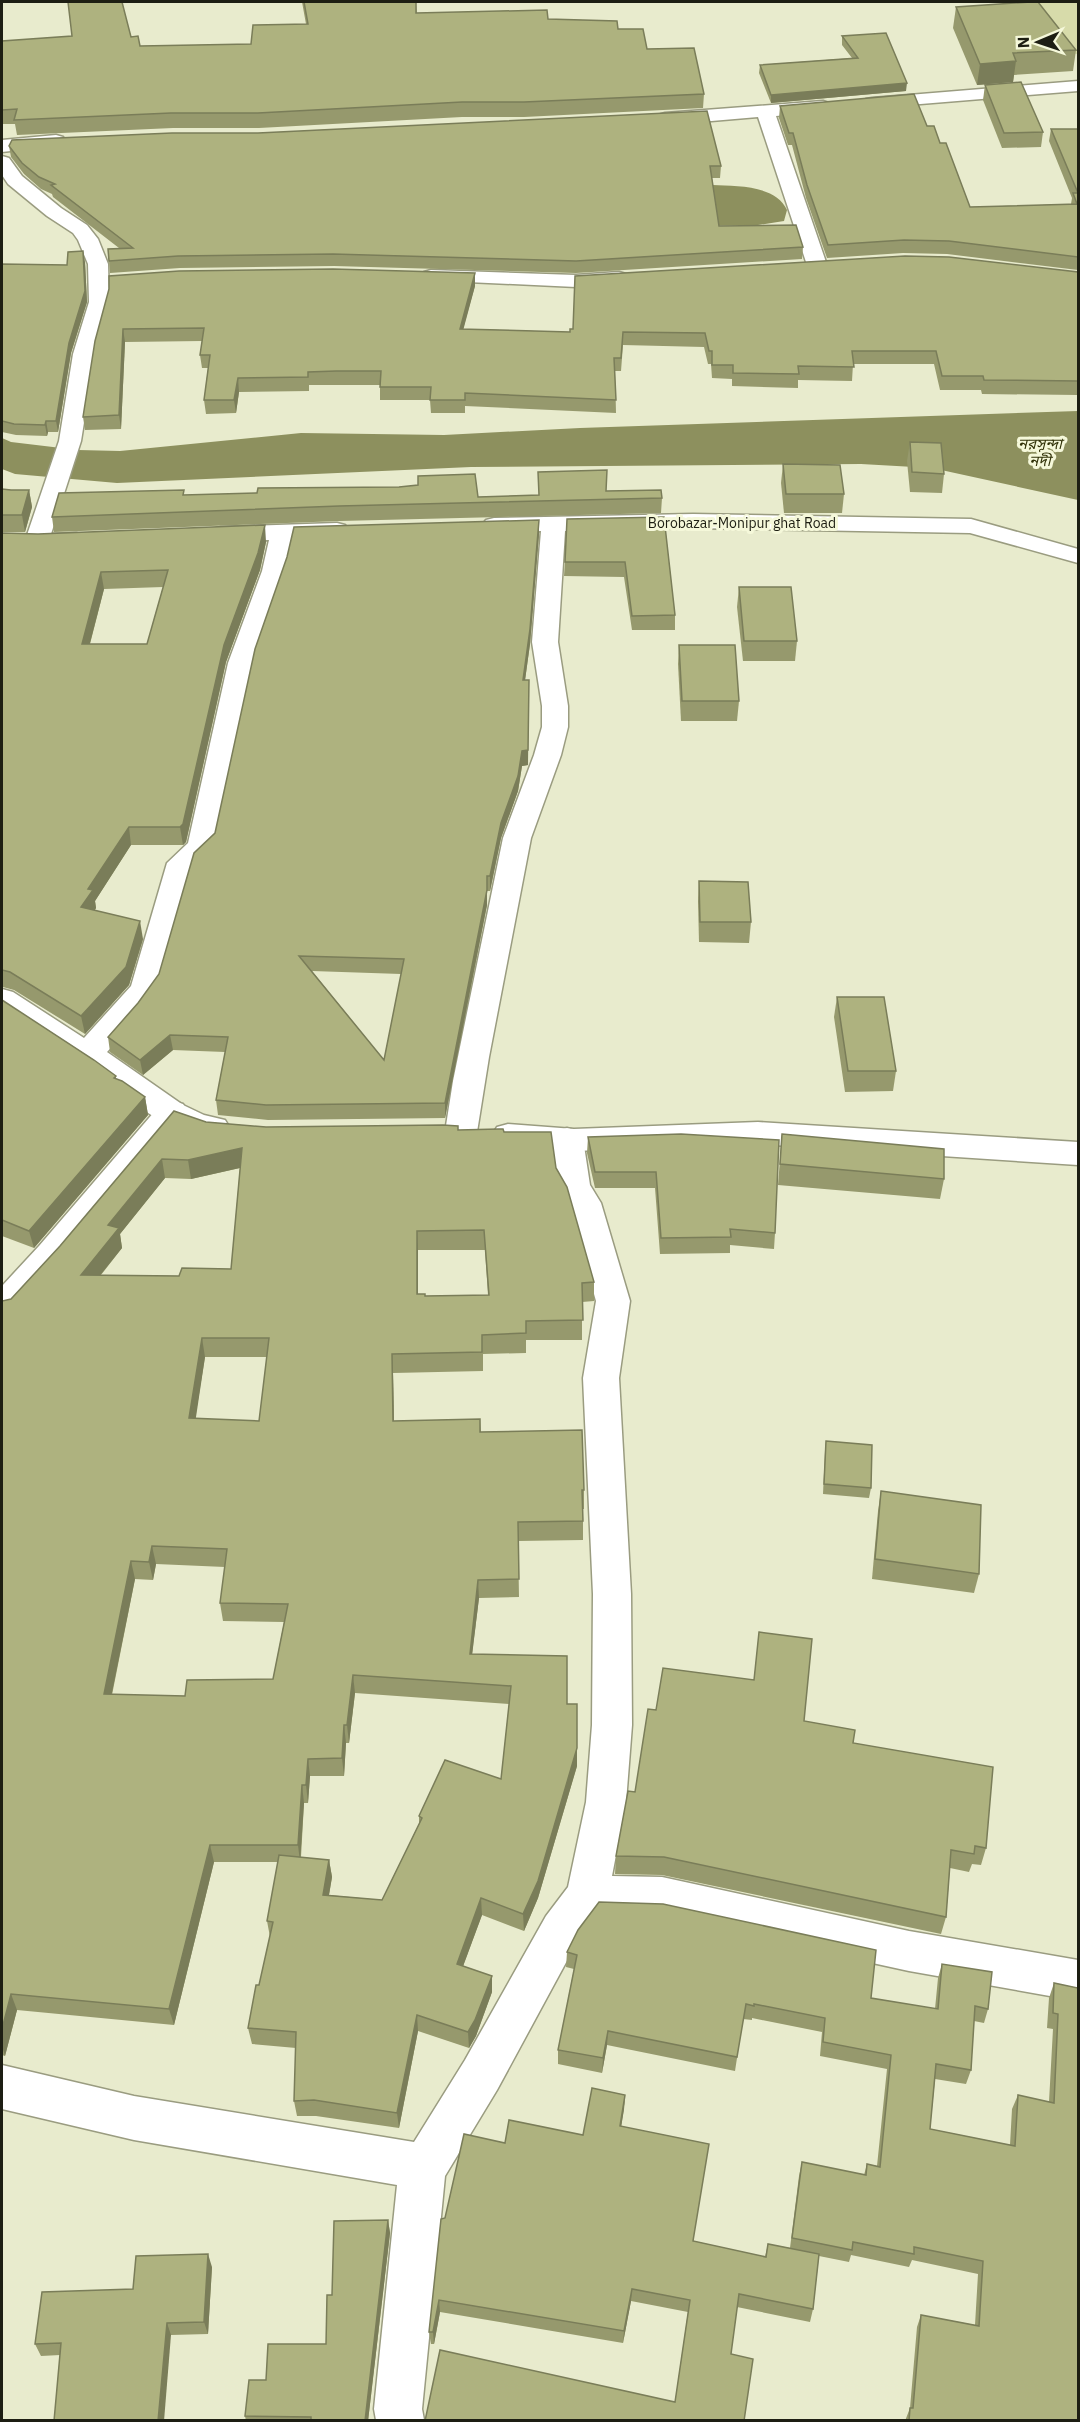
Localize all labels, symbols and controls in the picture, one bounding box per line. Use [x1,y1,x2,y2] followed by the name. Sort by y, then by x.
[1008,12,1068,72] north arrow
[1013,36,1033,49] text: N
[1018,434,1065,470] water label: নরসুন্দা নদী
[648,514,836,532] street label: Borobazar-Monipur ghat Road

